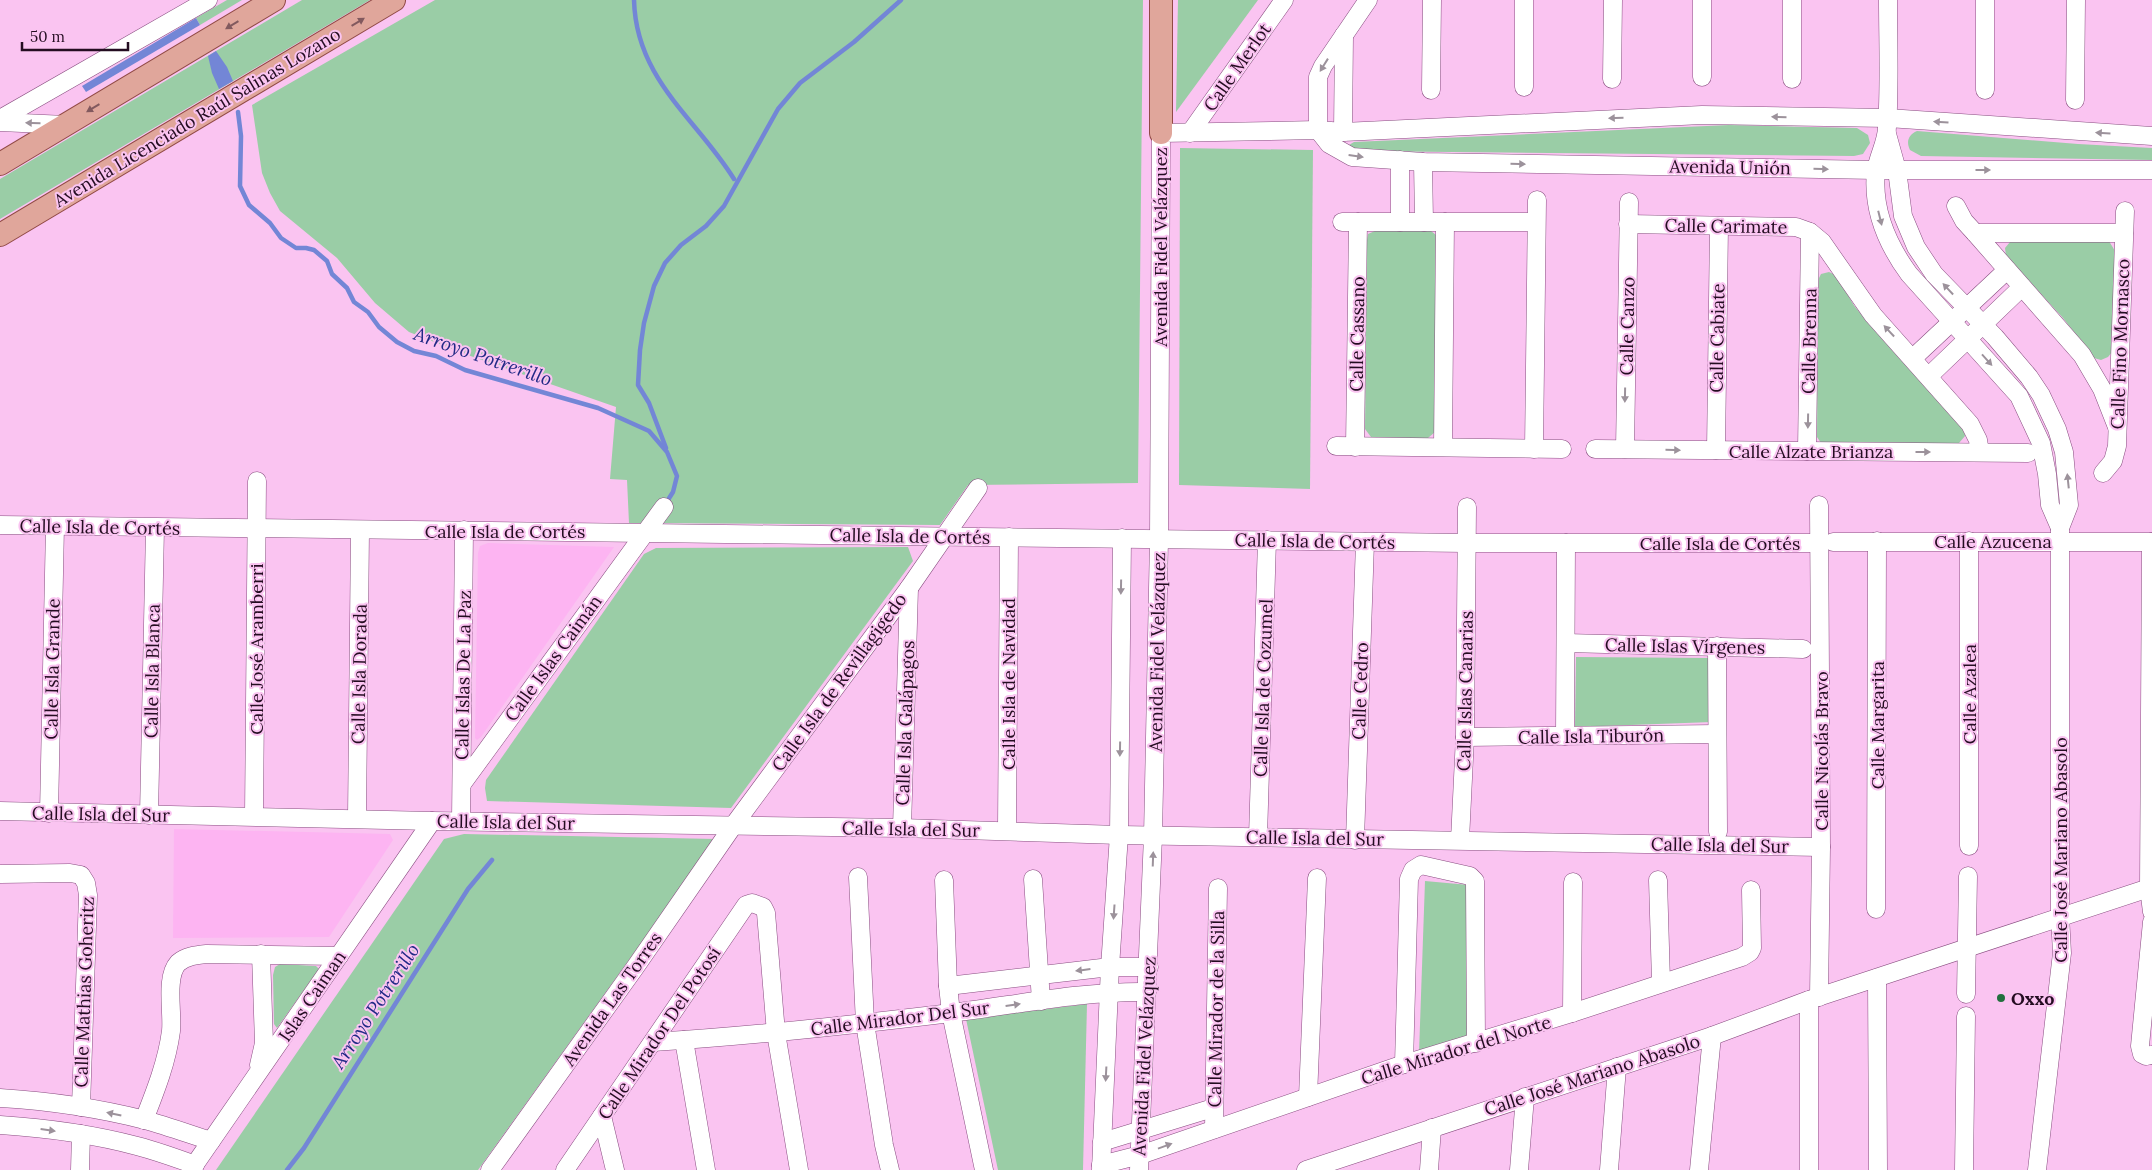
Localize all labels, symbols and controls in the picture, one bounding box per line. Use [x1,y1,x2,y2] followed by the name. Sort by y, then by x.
[351,17,364,26] one-way arrow
[1198,18,1276,116] street label: Calle Merlot
[22,20,129,52] scale bar
[226,21,239,30] one-way arrow
[49,22,345,212] street label: Avenida Licenciado Raúl Salinas Lozano
[30,27,65,46] text: 50 m
[1319,58,1328,71] one-way arrow
[86,104,99,113] one-way arrow
[1771,113,1787,121] one-way arrow
[1608,115,1624,123] one-way arrow
[1933,117,1949,125] one-way arrow
[25,119,41,127] one-way arrow
[2095,128,2111,136] one-way arrow
[1149,147,1172,348] street label: Avenida Fidel Velázquez
[1349,153,1365,161] one-way arrow
[1668,154,1791,180] street label: Avenida Unión
[1511,160,1527,168] one-way arrow
[1813,165,1829,173] one-way arrow
[1976,166,1992,174] one-way arrow
[1876,210,1884,225] one-way arrow
[1664,213,1788,239] street label: Calle Carimate
[2106,258,2134,430] street label: Calle Fino Mornasco
[1344,276,1370,392] street label: Calle Cassano
[1615,277,1639,375] street label: Calle Canzo
[1705,283,1729,393] street label: Calle Cabiate
[1942,283,1954,295] one-way arrow
[1797,288,1821,394] street label: Calle Brenna
[410,321,555,391] water label: Arroyo Potrerillo
[1883,326,1895,338] one-way arrow
[1982,353,1993,366] one-way arrow
[1621,388,1629,404] one-way arrow
[1804,413,1812,429] one-way arrow
[1729,440,1893,463] street label: Calle Alzate Brianza
[1666,446,1682,454] one-way arrow
[1916,448,1932,456] one-way arrow
[2064,473,2072,489] one-way arrow
[19,514,181,540] street label: Calle Isla de Cortés
[425,520,585,543] street label: Calle Isla de Cortés
[829,523,991,549] street label: Calle Isla de Cortés
[1234,528,1396,554] street label: Calle Isla de Cortés
[1934,530,2052,553] street label: Calle Azucena
[1640,532,1800,555] street label: Calle Isla de Cortés
[1144,552,1170,753] street label: Avenida Fidel Velázquez
[245,563,268,735] street label: Calle José Aramberri
[1117,579,1125,595] one-way arrow
[767,588,911,776] street label: Calle Isla de Revillagigedo
[450,590,476,760] street label: Calle Islas De La Paz
[499,590,607,726] street label: Calle Islas Caimán
[39,598,65,740] street label: Calle Isla Grande
[997,598,1020,770] street label: Calle Isla de Navidad
[1248,598,1278,778] street label: Calle Isla de Cozumel
[139,604,165,738] street label: Calle Isla Blanca
[346,604,372,744] street label: Calle Isla Dorada
[1452,611,1478,771] street label: Calle Islas Canarias
[1605,633,1765,659] street label: Calle Islas Vírgenes
[891,640,919,806] street label: Calle Isla Galápagos
[1347,642,1373,740] street label: Calle Cedro
[1958,644,1981,744] street label: Calle Azalea
[1866,661,1889,789] street label: Calle Margarita
[1810,671,1833,831] street label: Calle Nicolás Bravo
[1518,723,1664,749] street label: Calle Isla Tiburón
[2049,737,2072,963] street label: Calle José Mariano Abasolo
[1116,742,1124,758] one-way arrow
[32,801,170,827] street label: Calle Isla del Sur
[437,809,575,835] street label: Calle Isla del Sur
[842,816,980,842] street label: Calle Isla del Sur
[1246,825,1384,851] street label: Calle Isla del Sur
[1651,832,1789,858] street label: Calle Isla del Sur
[1149,851,1157,867] one-way arrow
[69,896,99,1088] street label: Calle Mathias Goheritz
[1109,904,1117,920] one-way arrow
[1203,910,1229,1108] street label: Calle Mirador de la Silla
[557,928,667,1071] street label: Avenida Las Torres
[325,939,424,1074] water label: Arroyo Potrerillo
[593,942,725,1124] street label: Calle Mirador Del Potosí
[273,946,351,1046] street label: Islas Caiman
[1127,956,1161,1157] street label: Avenida Fidel Velázquez
[1074,966,1090,974] one-way arrow
[2011,987,2054,1010] place label: Oxxo
[1995,992,2007,1004] marker: Oxxo
[809,996,991,1040] street label: Calle Mirador Del Sur
[1005,1001,1021,1009] one-way arrow
[1358,1010,1554,1090] street label: Calle Mirador del Norte
[1481,1029,1703,1121] street label: Calle José Mariano Abasolo
[1101,1066,1109,1082] one-way arrow
[106,1110,121,1118] one-way arrow
[41,1126,57,1134] one-way arrow
[1157,1142,1172,1149] one-way arrow

